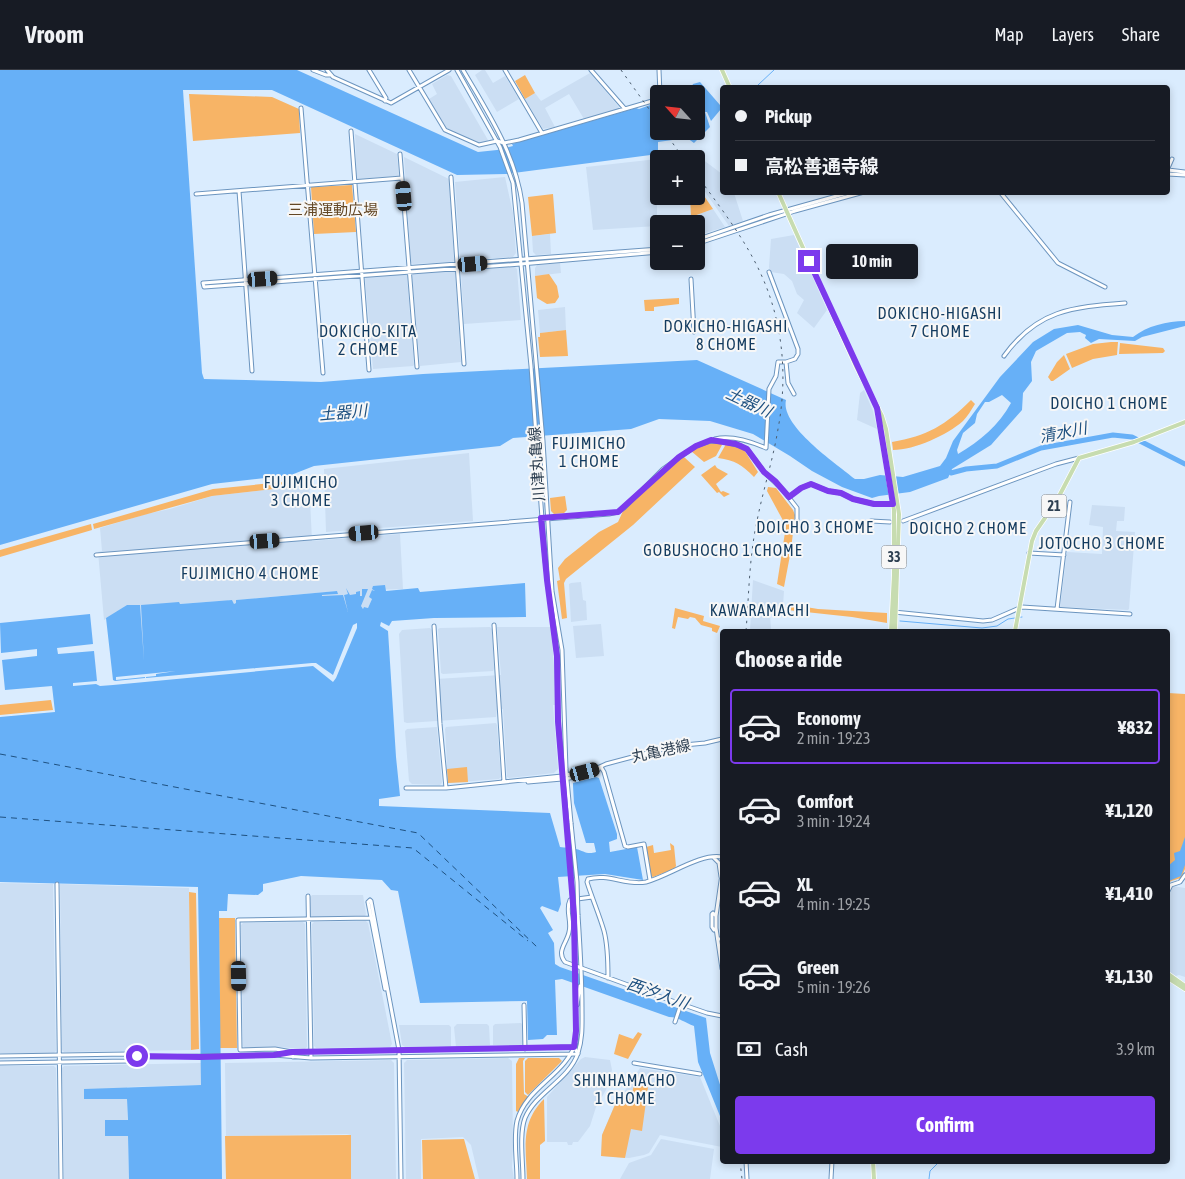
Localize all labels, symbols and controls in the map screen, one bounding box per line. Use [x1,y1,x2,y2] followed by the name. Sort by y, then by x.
[25,21,84,48] text: Vroom
[994,24,1023,45] text: Map
[1051,24,1094,45] text: Layers
[1122,24,1160,45] text: Share
[650,85,705,140] north arrow
[650,85,705,270] map controls
[765,105,812,127] text: Pickup
[650,150,705,205] button: +
[765,155,879,177] text: 高松善通寺線
[395,180,412,212] car
[288,201,378,218] park label: 三浦運動広場
[650,215,705,270] button: −
[826,244,919,278] callout: 10 min
[798,250,820,272] route end
[852,252,892,270] text: 10 min
[457,255,488,273] car
[247,270,278,288] car
[878,304,1002,340] district label: DOKICHO-HIGASHI 7 CHOME
[664,317,788,353] district label: DOKICHO-HIGASHI 8 CHOME
[319,322,417,358] district label: DOKICHO-KITA 2 CHOME
[723,384,776,421] water label: 土器川
[1050,394,1168,412] district label: DOICHO 1 CHOME
[318,401,370,423] water label: 土器川
[1038,418,1090,445] water label: 清水川
[525,426,548,502] street label: 川津丸亀線
[552,434,626,470] district label: FUJIMICHO 1 CHOME
[264,473,338,509] district label: FUJIMICHO 3 CHOME
[1042,494,1066,518] road number: 21
[756,518,874,536] district label: DOICHO 3 CHOME
[909,519,1027,537] district label: DOICHO 2 CHOME
[348,524,379,542] car
[249,532,280,550] car
[1039,534,1165,552] district label: JOTOCHO 3 CHOME
[643,541,803,559] district label: GOBUSHOCHO 1 CHOME
[882,546,906,568] road number: 33
[181,564,319,582] district label: FUJIMICHO 4 CHOME
[710,601,810,619] district label: KAWARAMACHI
[735,646,842,672] text: Choose a ride
[737,704,782,749] icon: car
[797,707,861,729] text: Economy
[1118,716,1153,738] text: ¥832
[797,729,870,747] text: 2 min · 19:23
[630,736,692,765] street label: 丸亀港線
[568,761,601,783] car
[737,787,782,832] icon: car
[797,790,853,812] text: Comfort
[1105,799,1153,821] text: ¥1,120
[797,812,870,830] text: 3 min · 19:24
[737,870,782,915] icon: car
[797,873,813,895] text: XL
[1105,882,1153,904] text: ¥1,410
[797,895,870,913] text: 4 min · 19:25
[737,953,782,998] icon: car
[797,956,839,978] text: Green
[231,961,246,991] car
[1105,965,1153,987] text: ¥1,130
[625,974,693,1013] water label: 西汐入川
[797,978,870,996] text: 5 min · 19:26
[735,1035,763,1063] icon: cash
[775,1038,808,1060] text: Cash
[1116,1040,1155,1058] text: 3.9 km
[126,1045,148,1067] route start
[574,1071,676,1107] district label: SHINHAMACHO 1 CHOME
[735,1096,1155,1154] button: Confirm

